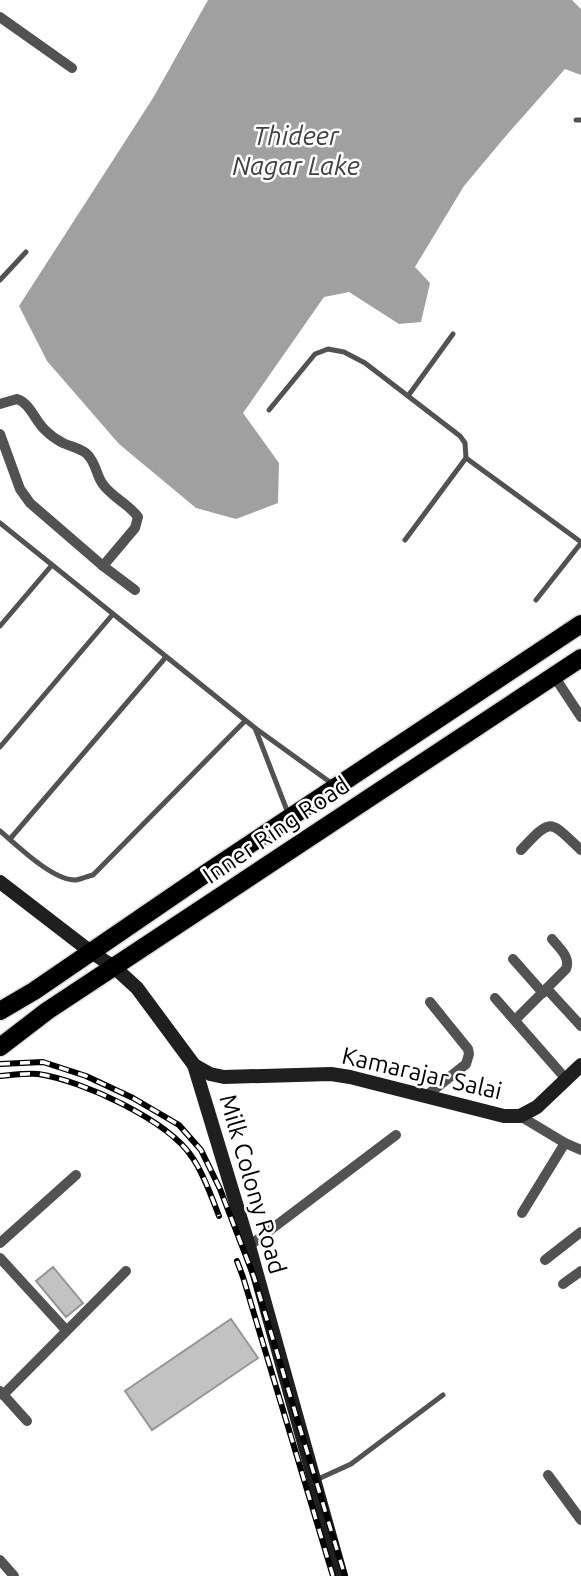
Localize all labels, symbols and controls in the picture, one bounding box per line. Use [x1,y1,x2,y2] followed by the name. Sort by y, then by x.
[232,121,360,180] water label: Thideer Nagar Lake
[198,771,354,889] street label: Inner Ring Road
[339,1041,505,1105] street label: Kamarajar Salai
[214,1091,292,1277] street label: Milk Colony Road

